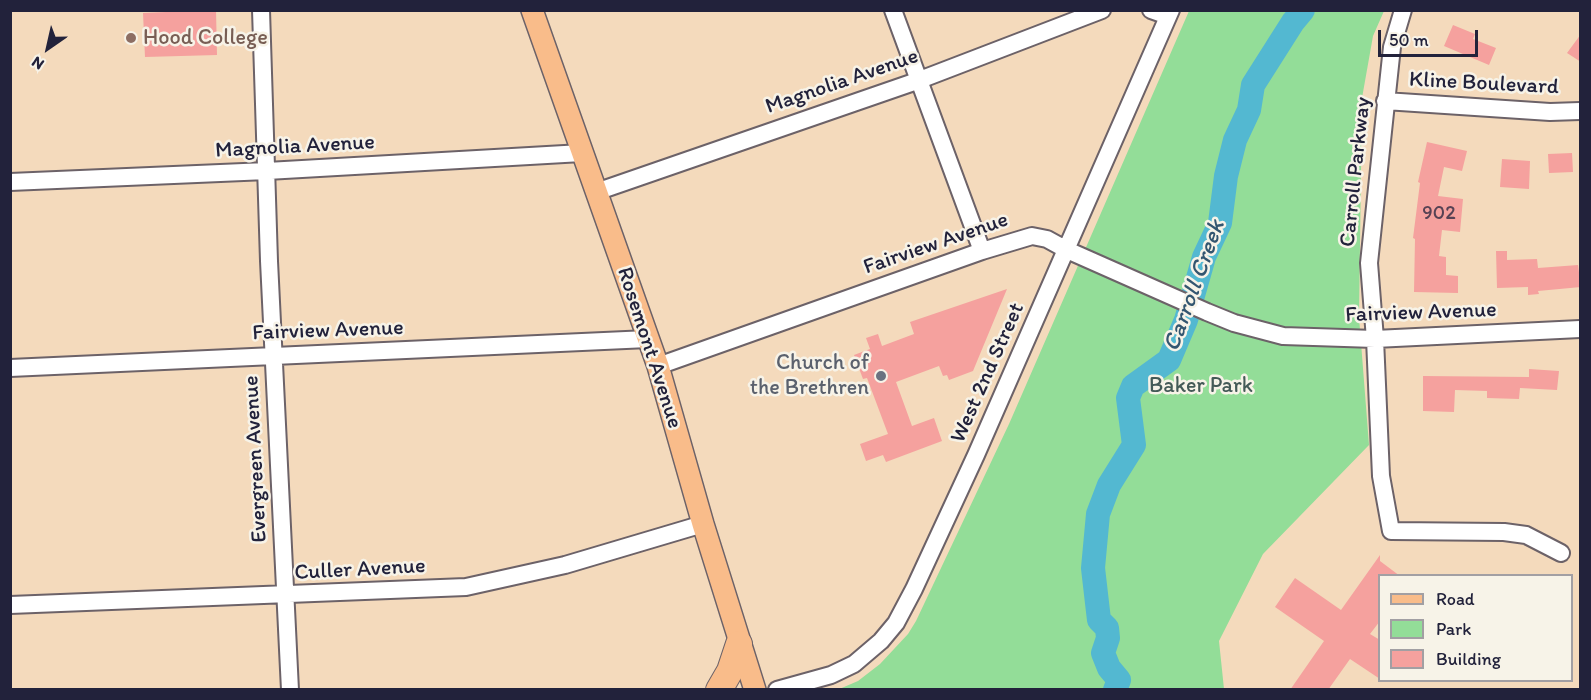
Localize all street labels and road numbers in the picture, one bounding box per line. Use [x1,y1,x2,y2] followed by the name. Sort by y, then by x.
[762,43,922,121] street label: Magnolia Avenue
[1408,67,1560,101] street label: Kline Boulevard
[1335,96,1377,248] street label: Carroll Parkway
[214,130,376,164] street label: Magnolia Avenue
[860,207,1012,281] street label: Fairview Avenue
[610,264,688,432] street label: Rosemont Avenue
[1345,297,1497,329] street label: Fairview Avenue
[945,299,1031,447] street label: West 2nd Street
[252,315,404,347] street label: Fairview Avenue
[238,375,274,543] street label: Evergreen Avenue
[294,553,426,587] street label: Culler Avenue

